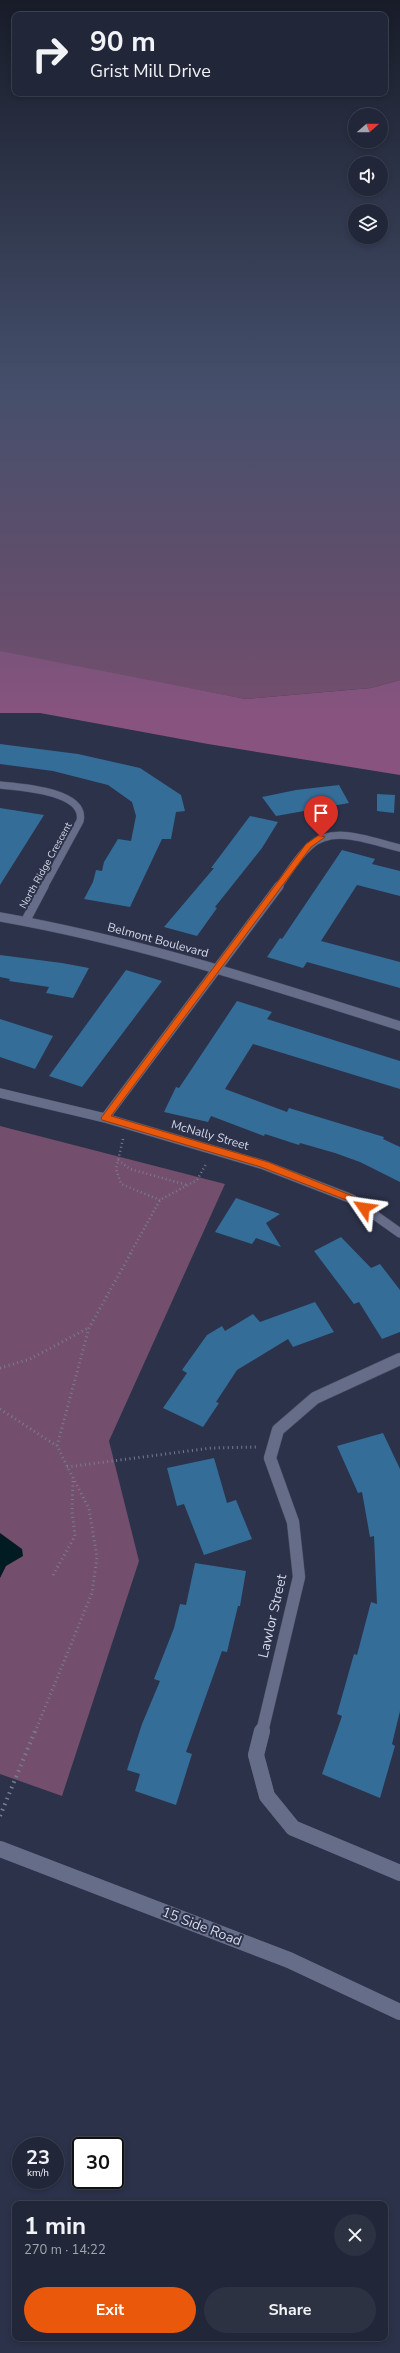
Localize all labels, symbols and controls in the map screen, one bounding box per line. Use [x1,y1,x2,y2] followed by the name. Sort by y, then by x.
[90,23,156,61] text: 90 m
[24,28,76,80] icon: right
[90,59,211,83] text: Grist Mill Drive
[348,108,388,148] north arrow
[348,108,388,244] map controls
[348,156,388,196] button: sound
[348,204,388,244] button: layers
[304,796,338,837] pin
[310,802,332,824] icon: arrive
[16,819,76,911] street label: North Ridge Crescent
[106,919,210,961] street label: Belmont Boulevard
[169,1116,251,1154] street label: McNally Street
[343,1187,385,1229] position arrow
[254,1572,291,1660] street label: Lawlor Street
[159,1903,244,1950] street label: 15 Side Road
[72,2137,124,2189] speed limit sign: 30
[26,2144,50,2171] text: 23
[27,2166,49,2180] text: km/h
[24,2210,86,2242] text: 1 min
[334,2214,376,2256] button: close
[24,2241,106,2259] text: 270 m · 14:22
[24,2287,196,2333] button: Exit
[204,2287,376,2333] button: Share

